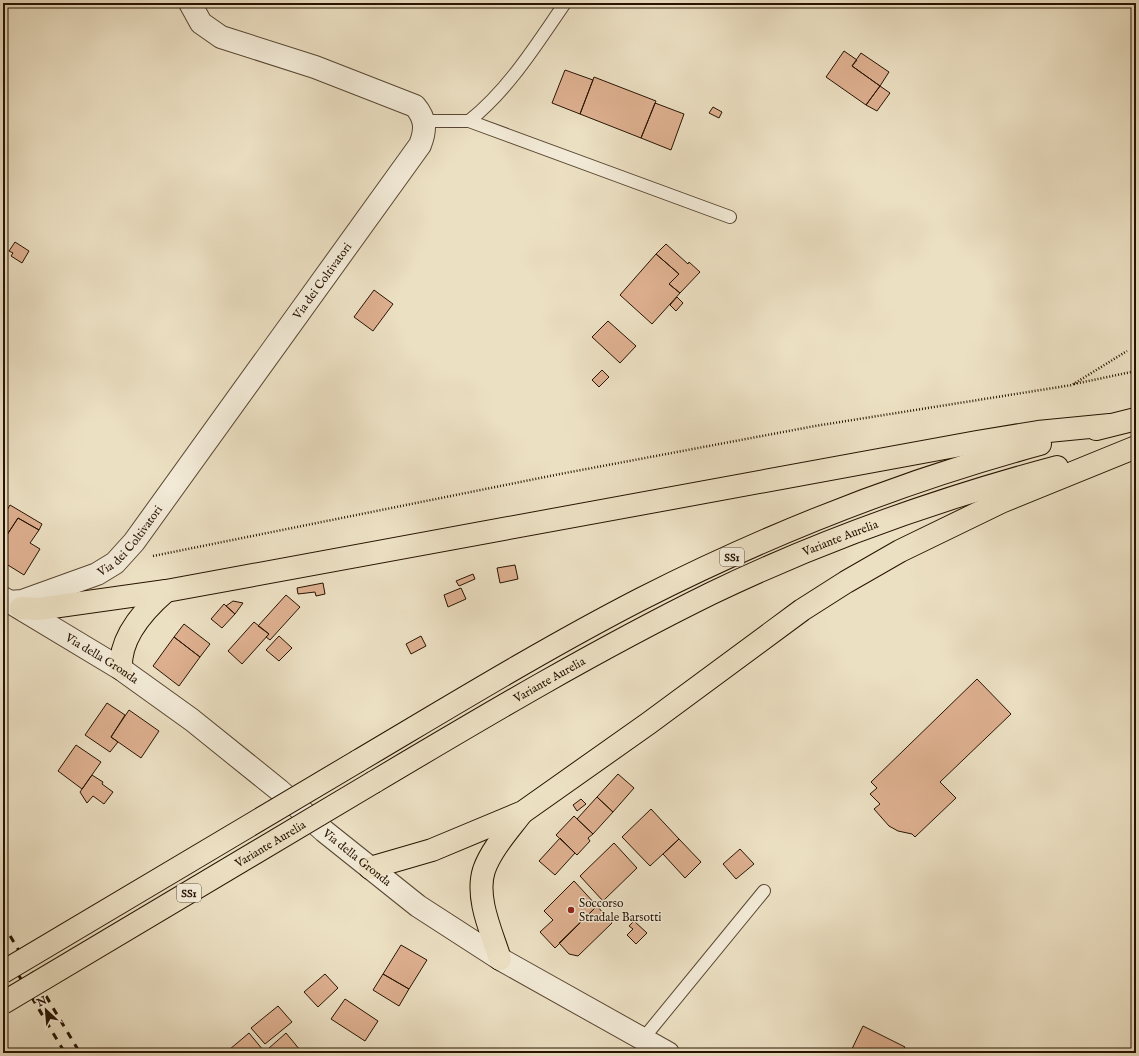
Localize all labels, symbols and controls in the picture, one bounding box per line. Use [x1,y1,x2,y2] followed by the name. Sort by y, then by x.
[289,240,355,323] street label: Via dei Coltivatori
[94,503,166,580] street label: Via dei Coltivatori
[800,517,881,560] street label: Variante Aurelia
[720,548,744,566] road number: SS1
[62,630,142,688] street label: Via della Gronda
[510,654,589,707] street label: Variante Aurelia
[232,817,309,872] street label: Variante Aurelia
[319,825,395,890] street label: Via della Gronda
[177,884,201,902] road number: SS1
[579,896,661,925] place label: Soccorso Stradale Barsotti
[566,905,576,915] marker: Soccorso Stradale Barsotti
[26,990,66,1030] north arrow
[34,993,50,1011] text: N

